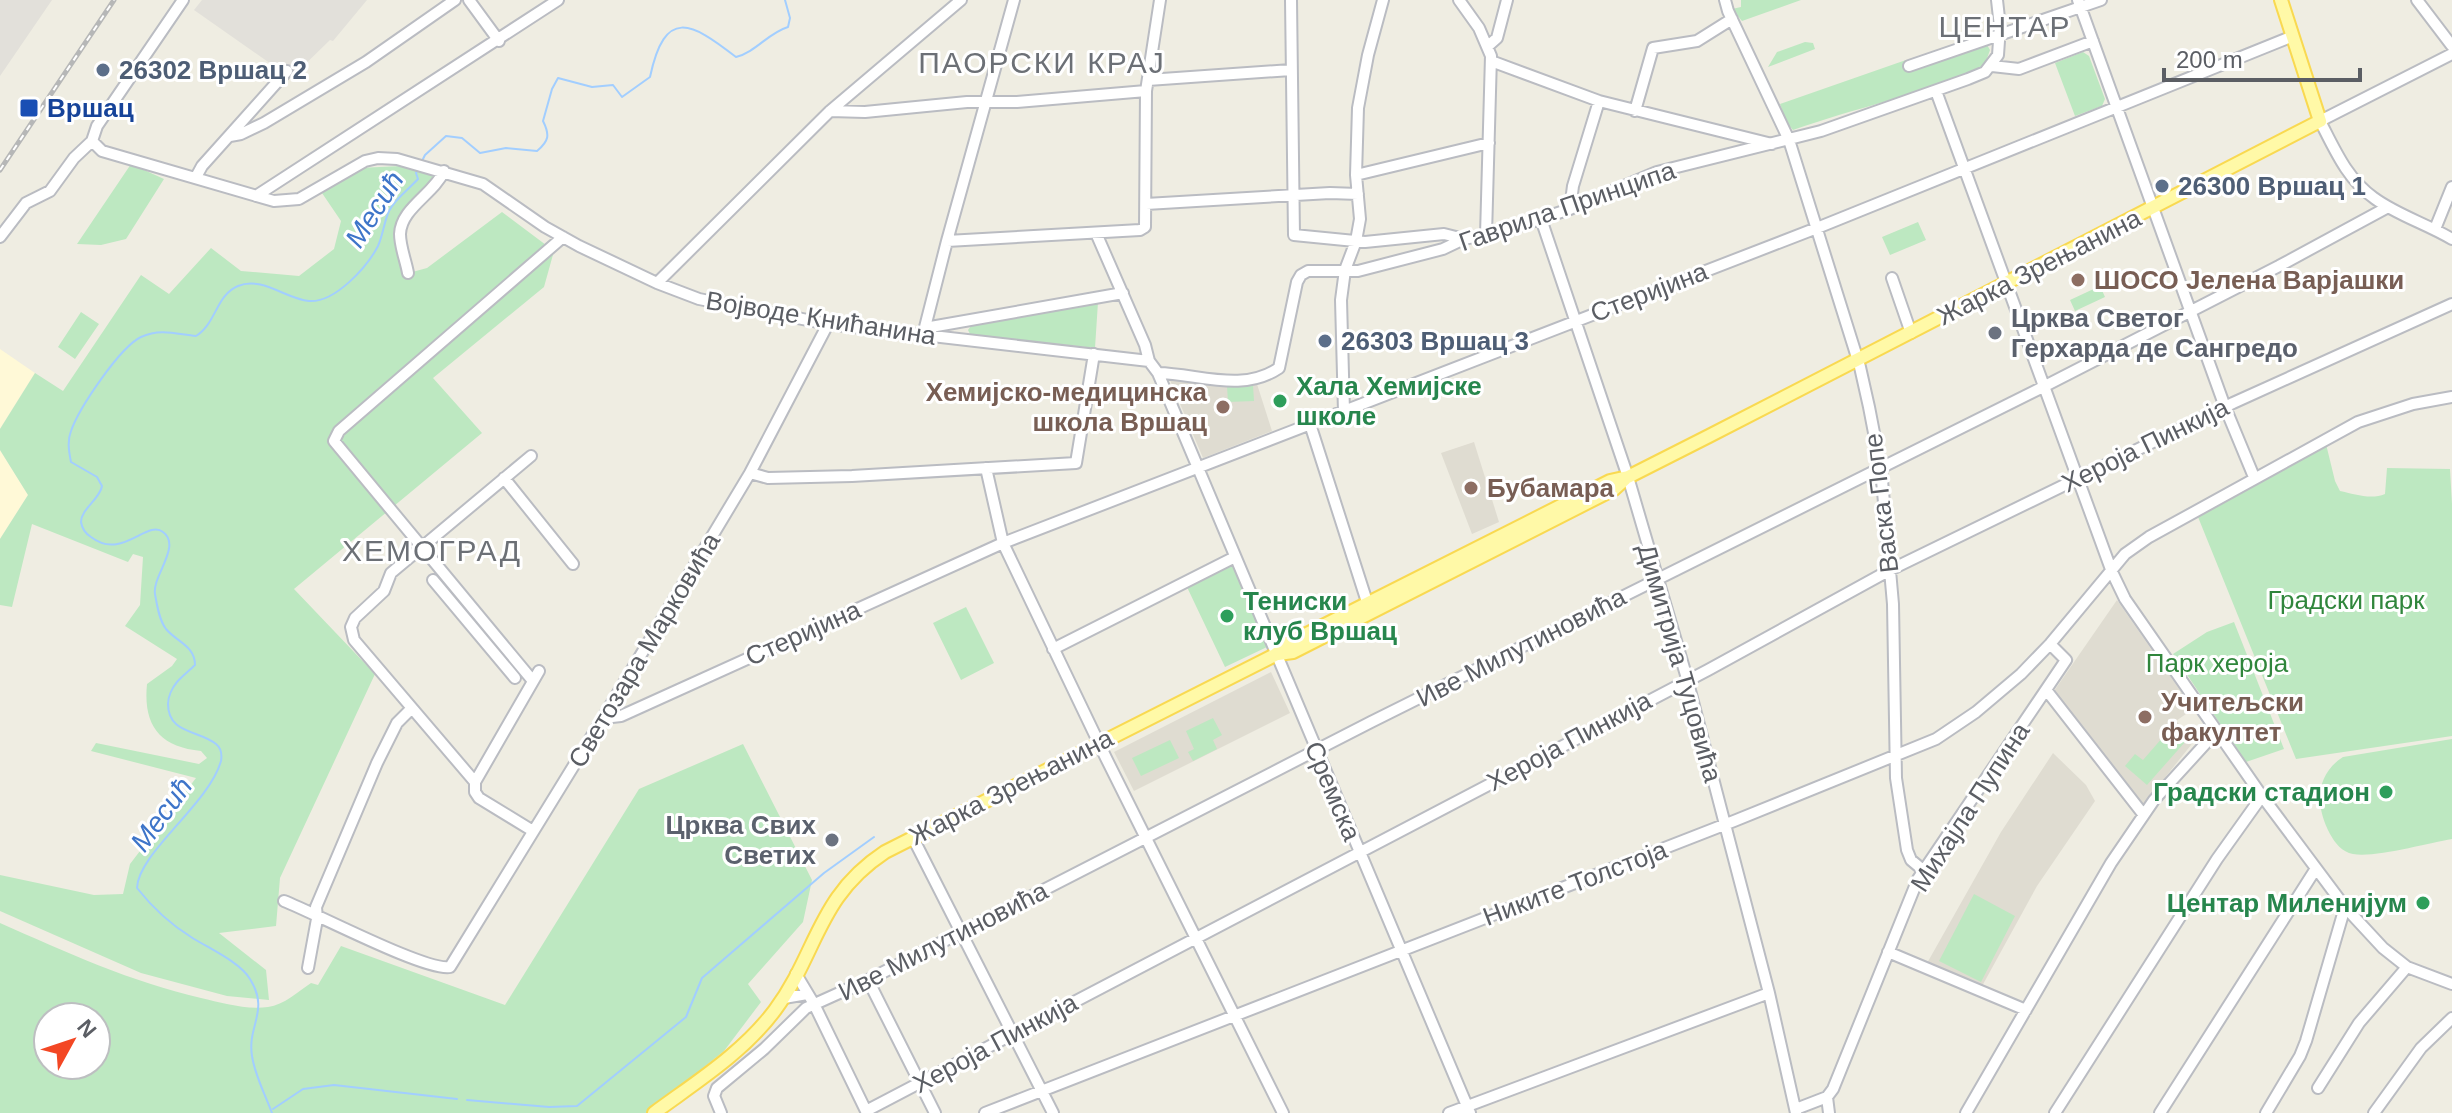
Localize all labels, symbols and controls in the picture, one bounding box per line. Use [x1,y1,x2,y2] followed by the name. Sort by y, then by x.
[1938,10,2072,43] district label: ЦЕНТАР
[2164,32,2360,82] scale bar
[918,46,1166,79] district label: ПАОРСКИ КРАЈ
[2176,46,2243,73] text: 200 m
[119,55,307,85] place label: 26302 Вршац 2
[94,61,112,79] marker: 26302 Вршац 2
[47,93,134,123] place label: Вршац
[18,97,40,119] marker: Вршац
[1455,155,1680,257] street label: Гаврила Принципа
[339,166,410,253] water label: Месић
[2178,171,2366,201] place label: 26300 Вршац 1
[2153,177,2171,195] marker: 26300 Вршац 1
[1932,202,2146,331] street label: Жарка Зрењанина
[1586,256,1712,328] street label: Стеријина
[2094,265,2404,295] place label: ШОСО Јелена Варјашки
[2069,271,2087,289] marker: ШОСО Јелена Варјашки
[704,285,939,351] street label: Војводе Книћанина
[2011,303,2298,363] place label: Црква Светог Герхарда де Сангредо
[1986,324,2004,342] marker: Црква Светог Герхарда де Сангредо
[1341,326,1529,356] place label: 26303 Вршац 3
[1316,332,1334,350] marker: 26303 Вршац 3
[1296,371,1482,431] place label: Хала Хемијске школе
[926,377,1208,437] place label: Хемијско-медицинска школа Вршац
[2057,391,2234,498] street label: Хероја Пинкија
[1271,392,1289,410] marker: Хала Хемијске школе
[1214,398,1232,416] marker: Хемијско-медицинска школа Вршац
[1858,432,1904,574] street label: Васка Попе
[1487,473,1615,503] place label: Бубамара
[1462,479,1480,497] marker: Бубамара
[562,527,726,773] street label: Светозара Марковића
[342,534,522,567] district label: ХЕМОГРАД
[1632,540,1729,786] street label: Димитрија Туцовића
[1411,581,1631,713] street label: Иве Милутиновића
[2267,585,2425,615] park label: Градски парк
[1243,586,1397,646] place label: Тениски клуб Вршац
[741,594,866,672] street label: Стеријина
[1218,607,1236,625] marker: Тениски клуб Вршац
[2146,648,2289,678] park label: Парк хероја
[1482,685,1657,797] street label: Хероја Пинкија
[2161,687,2304,747] place label: Учитељски факултет
[2136,708,2154,726] marker: Учитељски факултет
[1904,717,2036,897] street label: Михајла Пупина
[904,722,1118,851] street label: Жарка Зрењанина
[1299,737,1368,846] street label: Сремска
[124,771,199,857] water label: Месић
[2153,777,2370,807] place label: Градски стадион
[2377,783,2395,801] marker: Градски стадион
[666,810,817,870] place label: Црква Свих Светих
[823,831,841,849] marker: Црква Свих Светих
[1479,834,1672,932] street label: Никите Толстоја
[833,875,1053,1007] street label: Иве Милутиновића
[2167,888,2407,918] place label: Центар Миленијум
[2414,894,2432,912] marker: Центар Миленијум
[908,987,1083,1099] street label: Хероја Пинкија
[32,1001,112,1081] north arrow
[72,1014,102,1043] text: N

